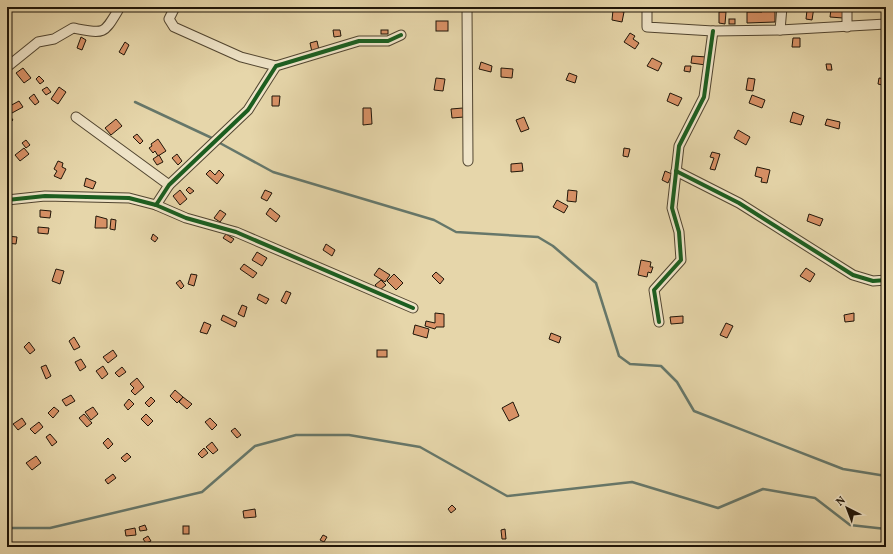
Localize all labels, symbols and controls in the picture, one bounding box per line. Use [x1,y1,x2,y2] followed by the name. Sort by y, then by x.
[827,488,867,528] north arrow
[833,493,849,510] text: N

